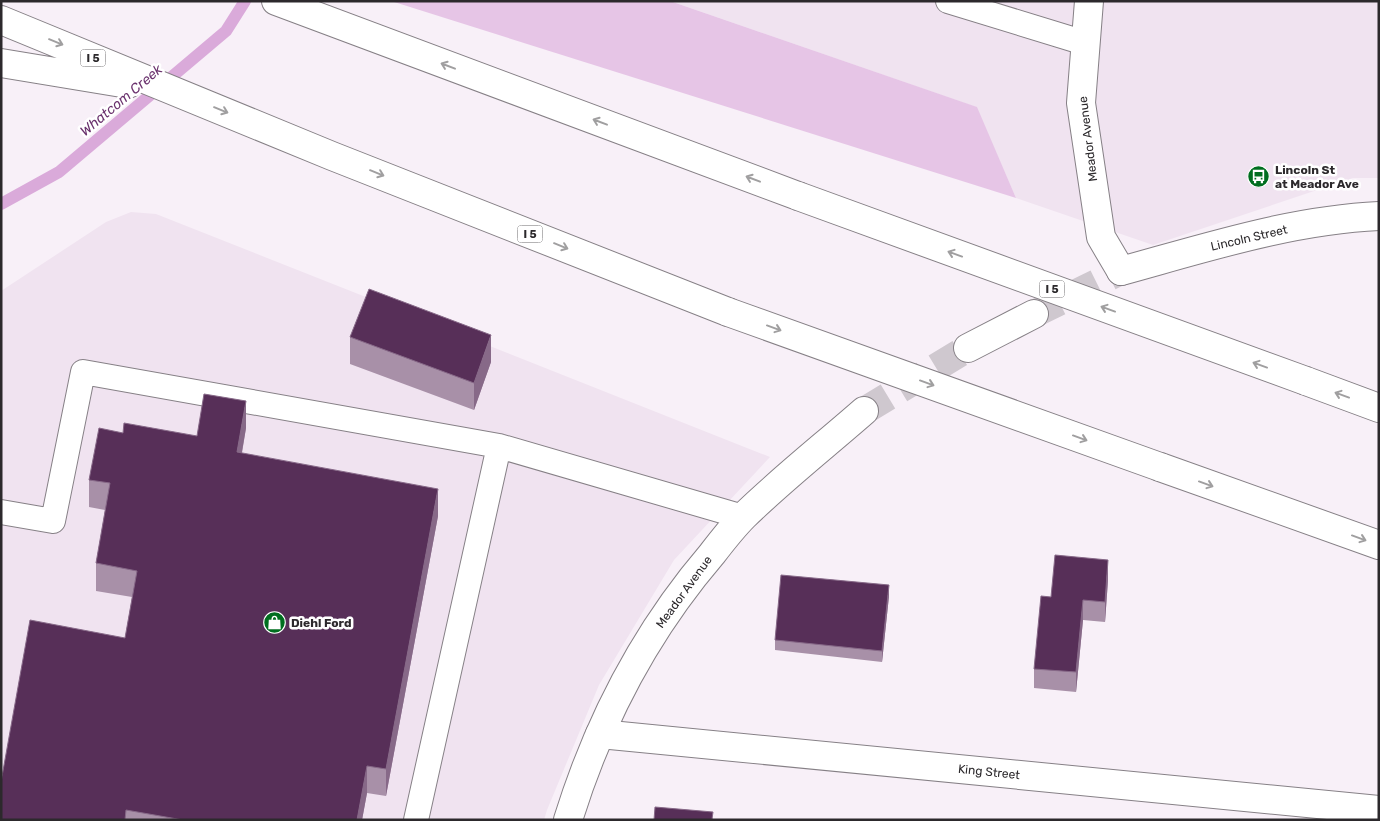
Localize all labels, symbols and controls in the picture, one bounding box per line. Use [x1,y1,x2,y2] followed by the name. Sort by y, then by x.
[48,38,63,48] one-way arrow
[80,49,106,66] road number: I 5
[441,60,456,70] one-way arrow
[77,61,167,140] water label: Whatcom Creek
[1076,95,1100,182] street label: Meador Avenue
[213,106,228,115] one-way arrow
[593,117,608,126] one-way arrow
[1275,163,1359,191] place label: Lincoln St at Meador Ave
[1247,165,1271,189] bus stop icon: Lincoln St at Meador Ave
[369,169,384,179] one-way arrow
[745,174,761,183] one-way arrow
[1209,222,1289,254] street label: Lincoln Street
[518,225,542,242] road number: I 5
[553,242,568,251] one-way arrow
[948,249,963,258] one-way arrow
[1040,280,1064,298] road number: I 5
[1100,304,1116,313] one-way arrow
[765,324,781,333] one-way arrow
[1253,360,1268,369] one-way arrow
[918,379,934,388] one-way arrow
[1335,390,1351,399] one-way arrow
[1071,434,1087,443] one-way arrow
[1198,479,1214,489] one-way arrow
[1351,534,1367,543] one-way arrow
[653,553,715,631] street label: Meador Avenue
[263,611,287,635] shop icon: Diehl Ford
[291,616,352,630] place label: Diehl Ford
[957,762,1021,782] street label: King Street

